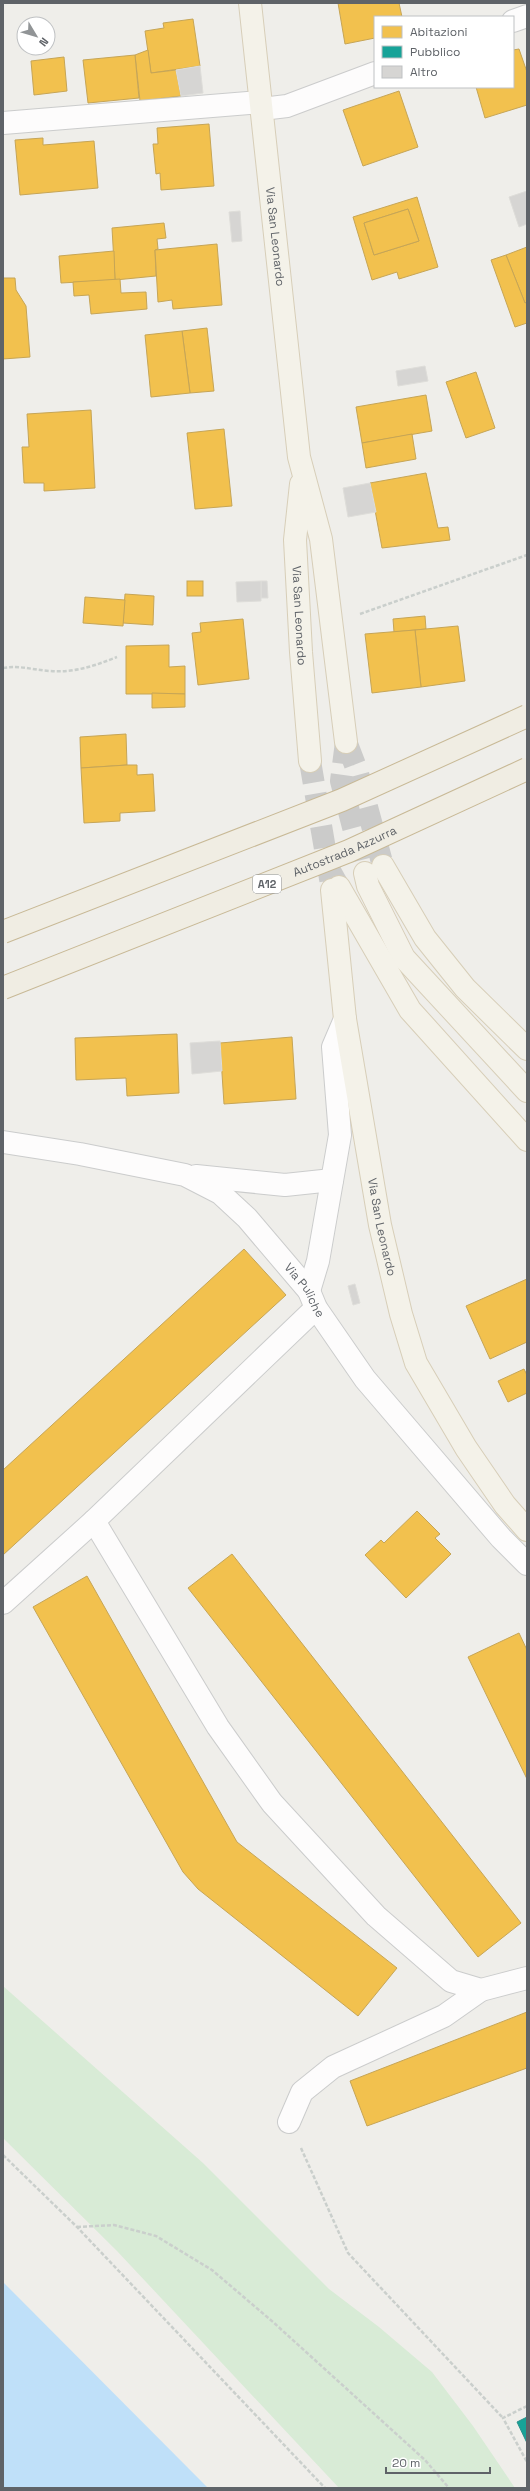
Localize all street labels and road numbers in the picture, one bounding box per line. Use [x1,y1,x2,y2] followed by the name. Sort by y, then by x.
[262,186,289,287] street label: Via San Leonardo
[288,565,310,666] street label: Via San Leonardo
[290,822,399,880] street label: Autostrada Azzurra
[253,875,281,893] road number: A12
[364,1177,400,1278] street label: Via San Leonardo
[281,1260,328,1321] street label: Via Puliche

